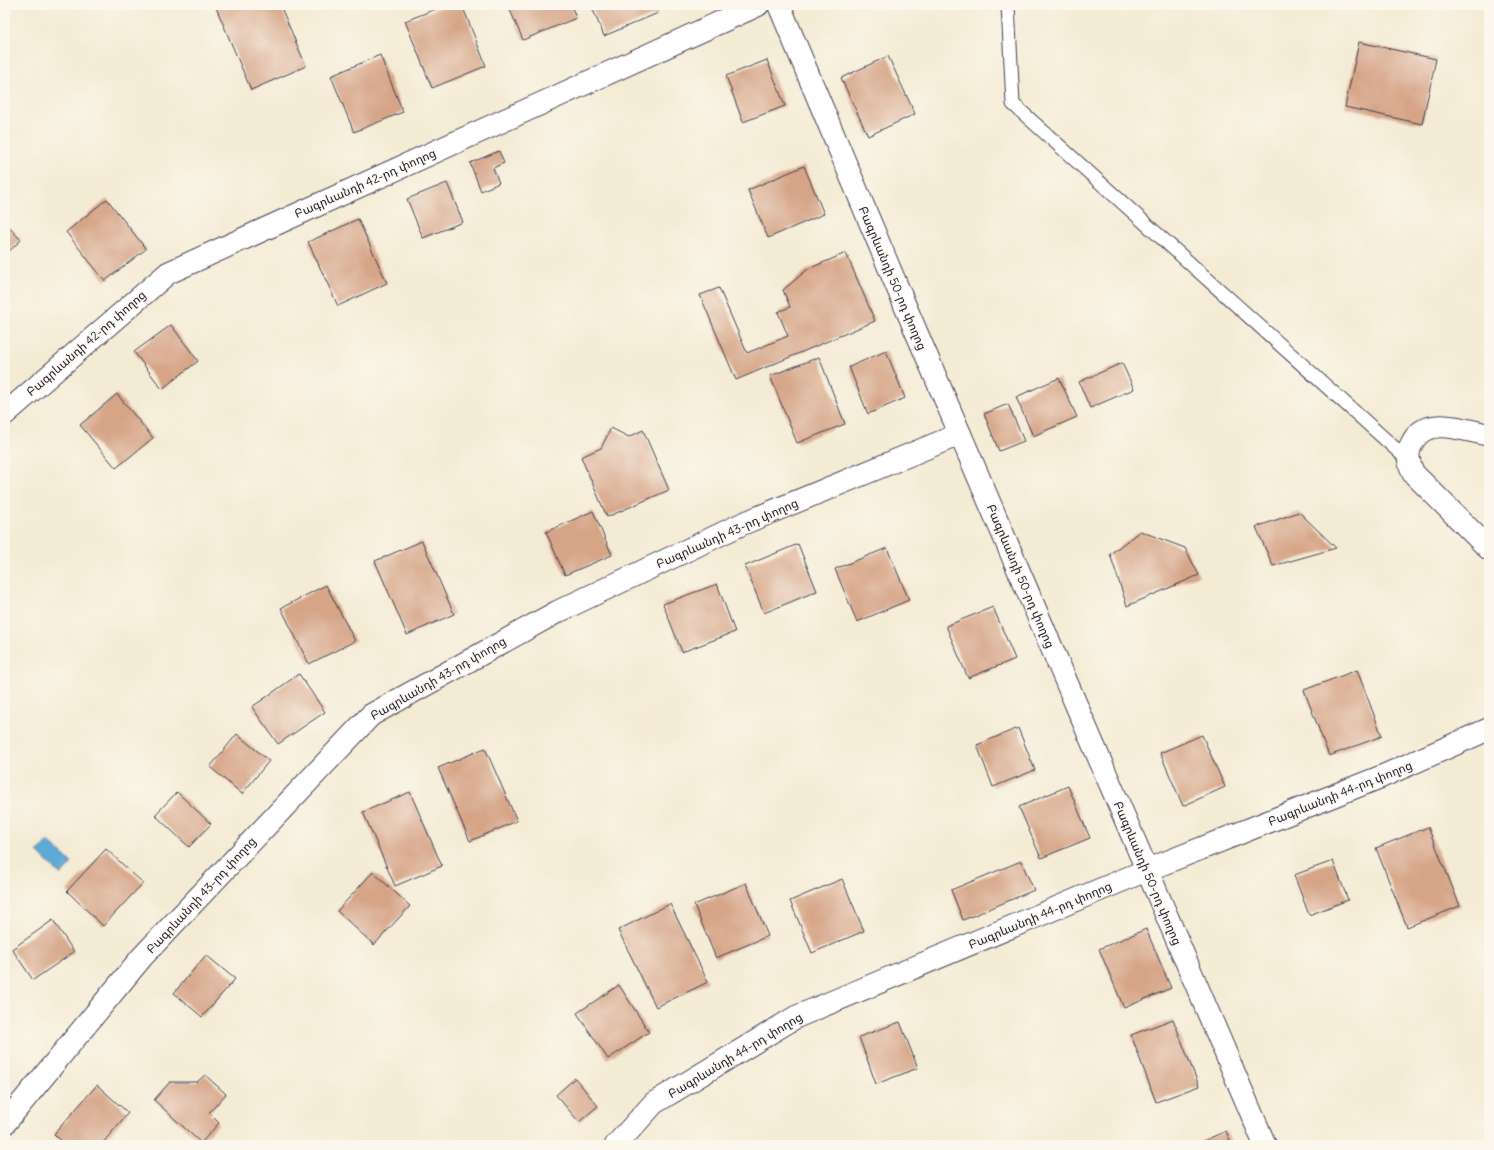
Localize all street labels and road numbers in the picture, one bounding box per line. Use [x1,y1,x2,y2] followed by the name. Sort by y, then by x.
[292,145,438,221] street label: Բագրևանդի 42-րդ փողոց
[856,204,930,352] street label: Բագրևանդի 50-րդ փողոց
[23,287,149,399] street label: Բագրևանդի 42-րդ փողոց
[654,495,800,571] street label: Բագրևանդի 43-րդ փողոց
[984,502,1058,650] street label: Բագրևանդի 50-րդ փողոց
[368,633,508,723] street label: Բագրևանդի 43-րդ փողոց
[1266,757,1414,829] street label: Բագրևանդի 44-րդ փողոց
[1111,799,1185,947] street label: Բագրևանդի 50-րդ փողոց
[143,834,259,956] street label: Բագրևանդի 43-րդ փողոց
[966,878,1114,952] street label: Բագրևանդի 44-րդ փողոց
[665,1009,805,1101] street label: Բագրևանդի 44-րդ փողոց

